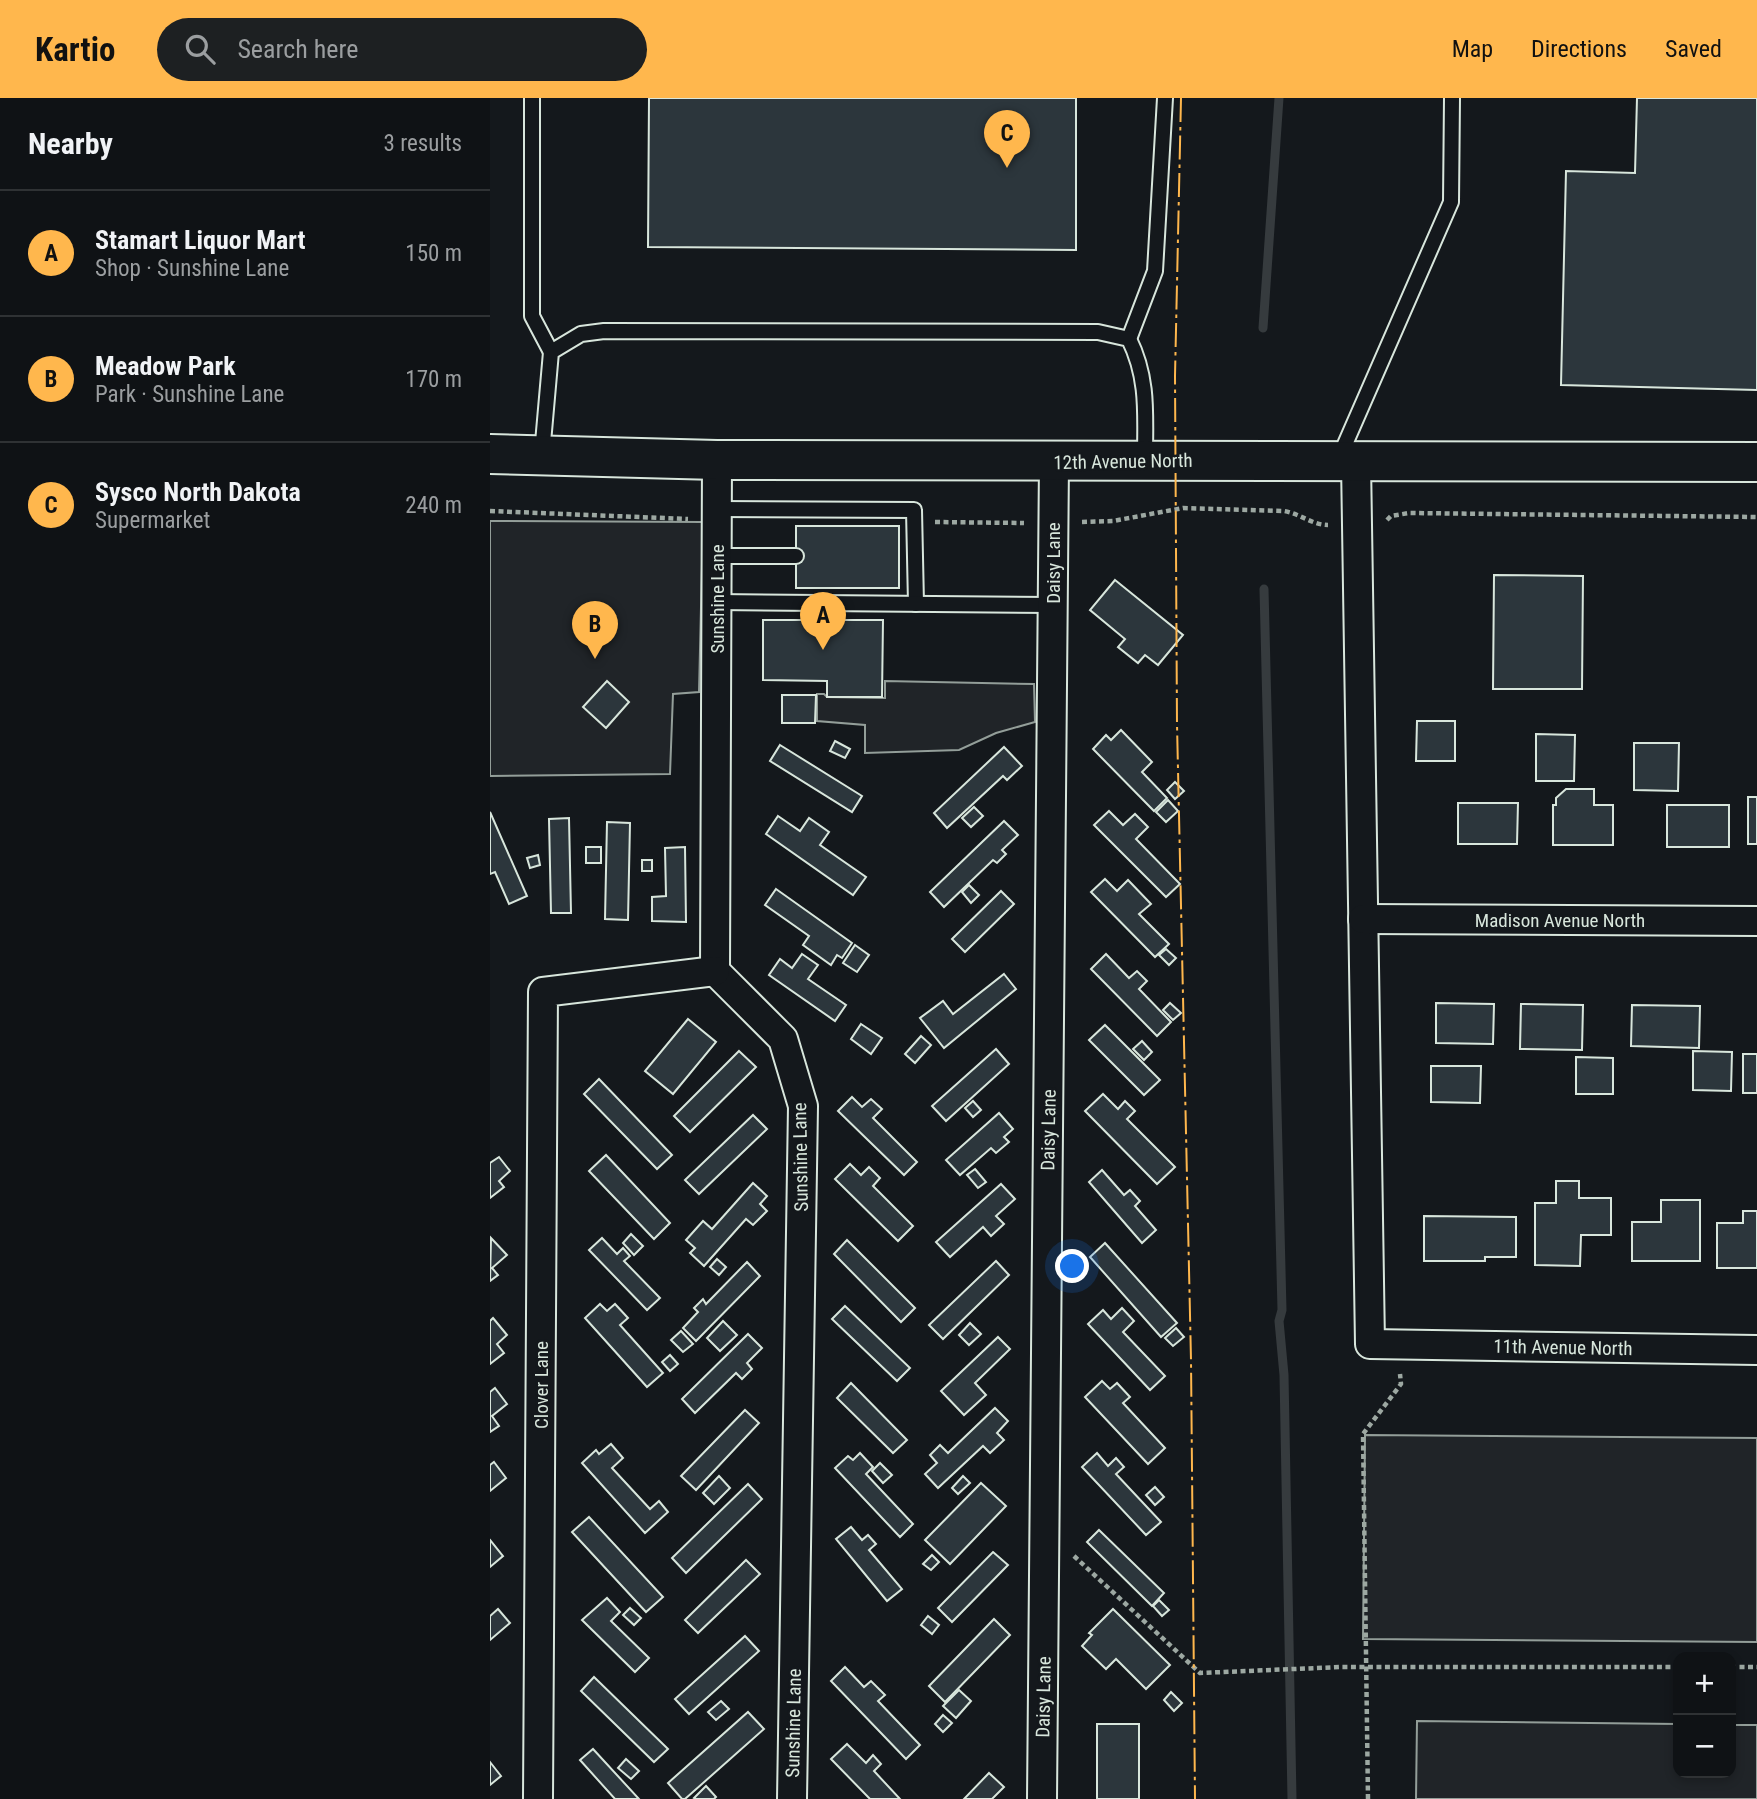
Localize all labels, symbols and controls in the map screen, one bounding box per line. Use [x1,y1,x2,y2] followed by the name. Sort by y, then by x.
[157,18,647,81] search box
[35,30,115,69] text: Kartio
[181,30,219,68] icon: search
[237,34,358,64] text: Search here
[1452,35,1493,63] text: Map
[1531,35,1627,63] text: Directions
[1665,35,1722,63] text: Saved
[984,110,1030,168] pin: C
[28,126,113,161] text: Nearby
[384,130,462,157] text: 3 results
[95,225,305,255] text: Stamart Liquor Mart
[44,240,58,267] text: A
[405,240,462,267] text: 150 m
[95,255,289,282] text: Shop · Sunshine Lane
[95,351,236,381] text: Meadow Park
[45,366,57,393] text: B
[405,366,462,393] text: 170 m
[95,381,284,408] text: Park · Sunshine Lane
[1053,449,1193,474] street label: 12th Avenue North
[95,477,301,507] text: Sysco North Dakota
[44,492,58,519] text: C
[405,492,462,519] text: 240 m
[95,507,210,534] text: Supermarket
[1042,522,1065,604] street label: Daisy Lane
[706,544,729,654] street label: Sunshine Lane
[800,592,846,650] pin: A
[572,601,618,659] pin: B
[1475,909,1645,932] street label: Madison Avenue North
[1036,1089,1061,1171] street label: Daisy Lane
[788,1102,813,1212] street label: Sunshine Lane
[1055,1249,1089,1283] your location
[1493,1335,1633,1360] street label: 11th Avenue North
[530,1341,553,1429] street label: Clover Lane
[1673,1652,1736,1778] map controls
[1673,1652,1736,1715] button: +
[1031,1656,1056,1738] street label: Daisy Lane
[781,1668,806,1778] street label: Sunshine Lane
[1673,1715,1736,1778] button: −

